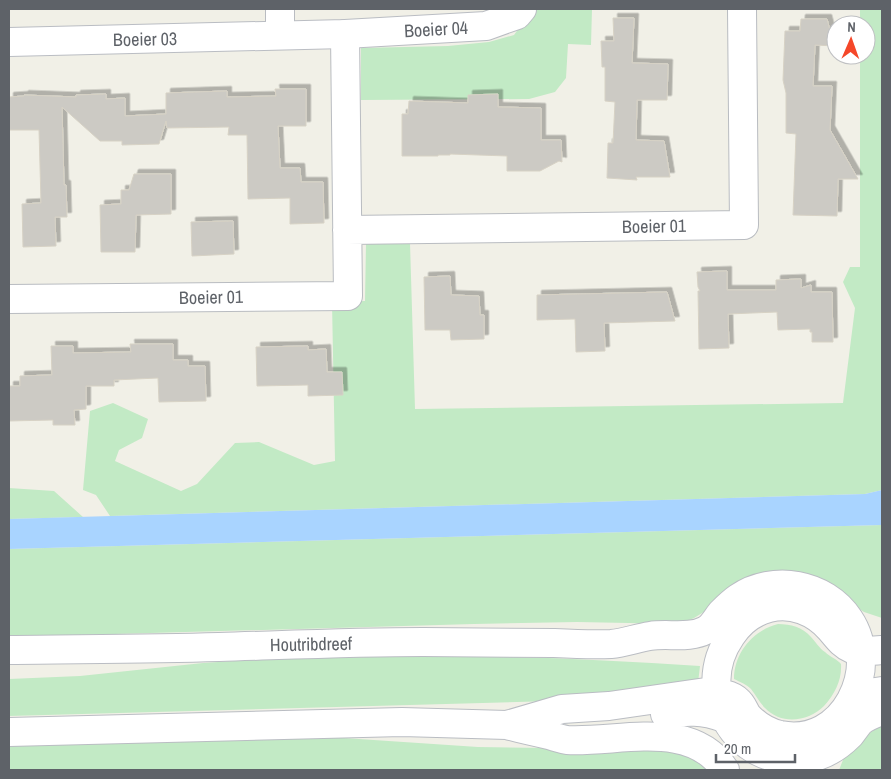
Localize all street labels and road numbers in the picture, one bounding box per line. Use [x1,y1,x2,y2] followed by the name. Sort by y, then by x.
[403,15,469,43] street label: Boeier 04
[113,26,177,52] street label: Boeier 03
[622,213,687,239] street label: Boeier 01
[179,284,244,310] street label: Boeier 01
[270,631,353,657] street label: Houtribdreef

